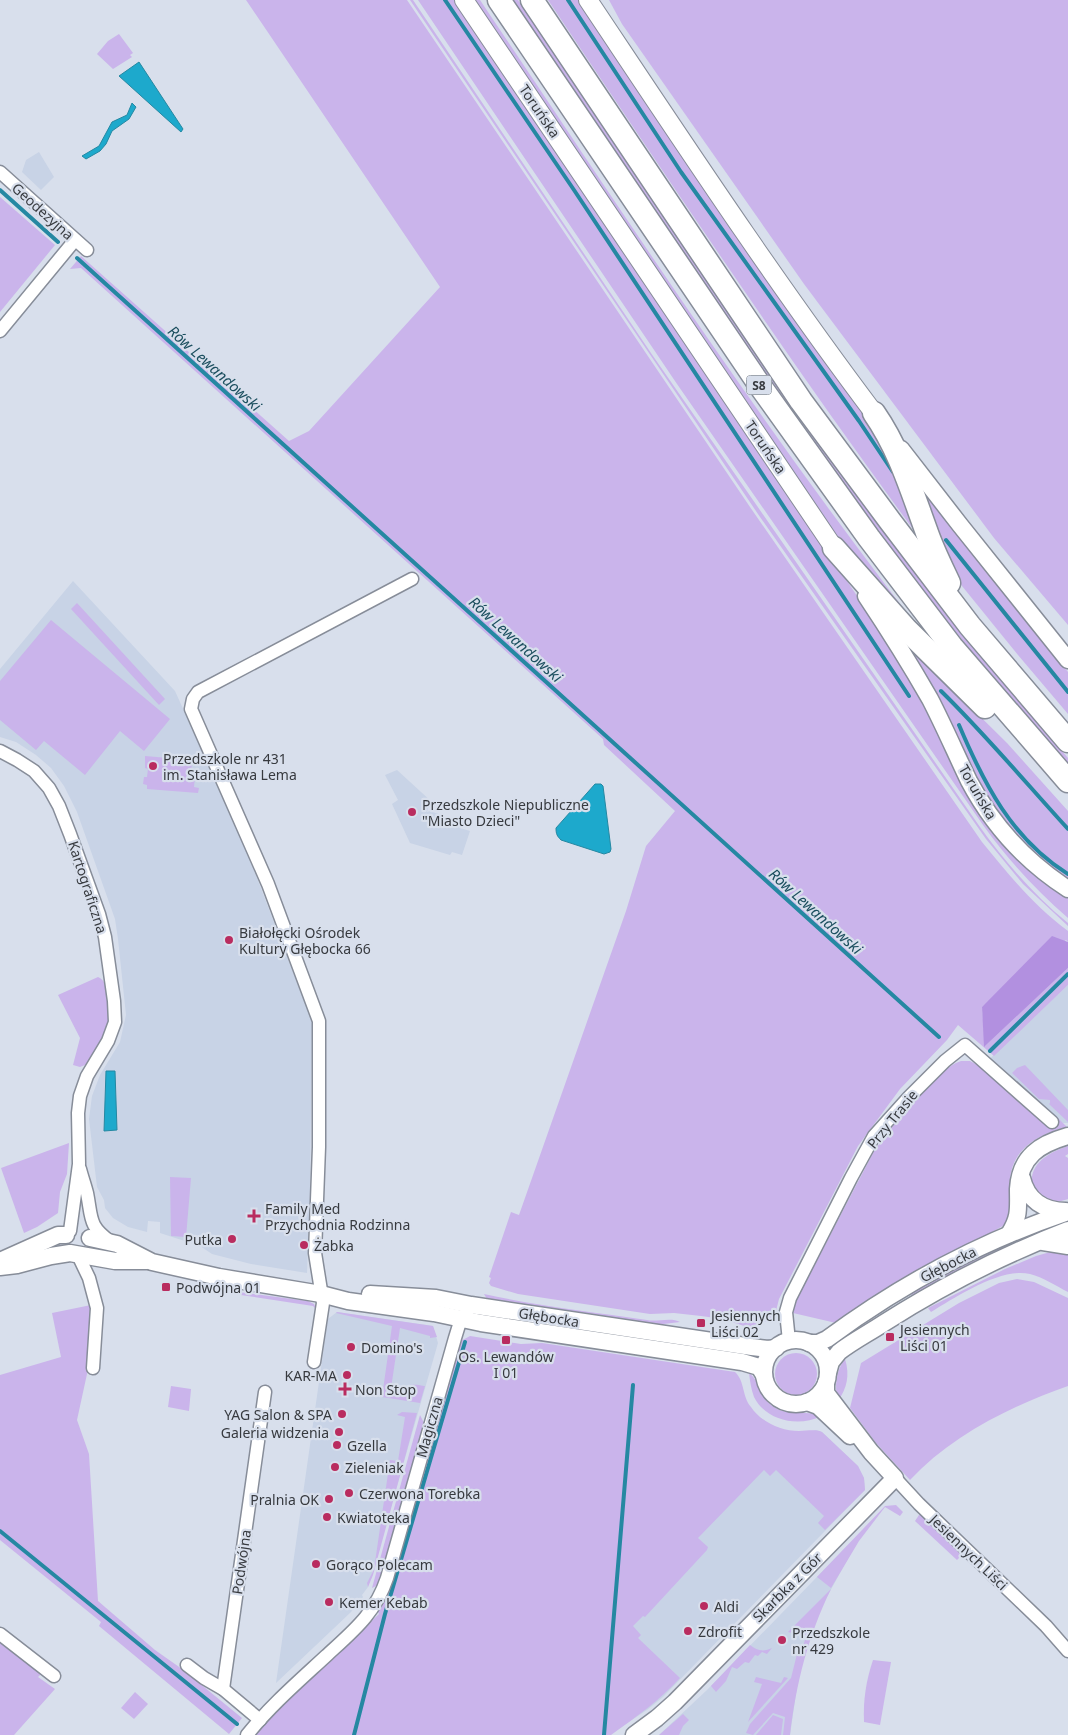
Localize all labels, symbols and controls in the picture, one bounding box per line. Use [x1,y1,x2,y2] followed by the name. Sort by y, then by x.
[515,81,565,141] street label: Toruńska
[8,178,78,244] street label: Geodezyjna
[164,321,267,416] water label: Rów Lewandowski
[746,376,772,394] road number: S8
[741,417,791,477] street label: Toruńska
[465,592,568,687] water label: Rów Lewandowski
[163,749,297,784] place label: Przedszkole nr 431 im. Stanisława Lema
[147,760,159,772] marker: Przedszkole nr 431 im. Stanisława Lema
[955,761,1001,823] street label: Toruńska
[422,795,589,830] place label: Przedszkole Niepubliczne "Miasto Dzieci"
[406,806,418,818] marker: Przedszkole Niepubliczne "Miasto Dzieci"
[64,838,112,936] street label: Kartograficzna
[765,864,868,959] water label: Rów Lewandowski
[239,923,371,958] place label: Białołęcki Ośrodek Kultury Głębocka 66
[223,934,235,946] marker: Białołęcki Ośrodek Kultury Głębocka 66
[863,1086,922,1152] street label: Przy Trasie
[265,1199,410,1234] place label: Family Med Przychodnia Rodzinna
[247,1209,261,1223] marker: Family Med Przychodnia Rodzinna
[184,1230,222,1249] place label: Putka
[226,1233,238,1245] marker: Putka
[314,1236,354,1255] place label: Żabka
[298,1239,310,1251] marker: Żabka
[917,1242,979,1286] street label: Głębocka
[176,1278,261,1297] place label: Podwójna 01
[160,1281,172,1293] marker: Podwójna 01
[517,1303,581,1331] street label: Głębocka
[709,1306,781,1341] place label: Jesiennych Liści 02
[695,1317,707,1329] marker: Jesiennych Liści 02
[898,1320,970,1355] place label: Jesiennych Liści 01
[884,1331,896,1343] marker: Jesiennych Liści 01
[500,1334,512,1346] marker: Os. Lewandów I 01
[361,1338,423,1357] place label: Domino's
[345,1341,357,1353] marker: Domino's
[458,1347,554,1382] place label: Os. Lewandów I 01
[285,1366,337,1385] place label: KAR-MA
[341,1369,353,1381] marker: KAR-MA
[355,1380,416,1399] place label: Non Stop
[339,1383,351,1395] marker: Non Stop
[411,1394,447,1460] street label: Magiczna
[224,1405,332,1424] place label: YAG Salon & SPA
[336,1408,348,1420] marker: YAG Salon & SPA
[221,1423,329,1442] place label: Galeria widzenia
[333,1426,345,1438] marker: Galeria widzenia
[347,1436,387,1455] place label: Gzella
[331,1439,343,1451] marker: Gzella
[345,1458,404,1477] place label: Zieleniak
[329,1461,341,1473] marker: Zieleniak
[359,1484,480,1503] place label: Czerwona Torebka
[343,1487,355,1499] marker: Czerwona Torebka
[250,1490,319,1509] place label: Pralnia OK
[323,1493,335,1505] marker: Pralnia OK
[337,1508,410,1527] place label: Kwiatoteka
[925,1509,1012,1594] street label: Jesiennych Liści
[321,1511,333,1523] marker: Kwiatoteka
[227,1528,255,1596] street label: Podwójna
[748,1548,826,1626] street label: Skarbka z Gór
[326,1555,433,1574] place label: Gorąco Polecam
[310,1558,322,1570] marker: Gorąco Polecam
[339,1593,428,1612] place label: Kemer Kebab
[323,1596,335,1608] marker: Kemer Kebab
[714,1597,739,1616] place label: Aldi
[698,1600,710,1612] marker: Aldi
[698,1622,742,1641] place label: Zdrofit
[792,1623,870,1658] place label: Przedszkole nr 429
[682,1625,694,1637] marker: Zdrofit
[776,1634,788,1646] marker: Przedszkole nr 429

